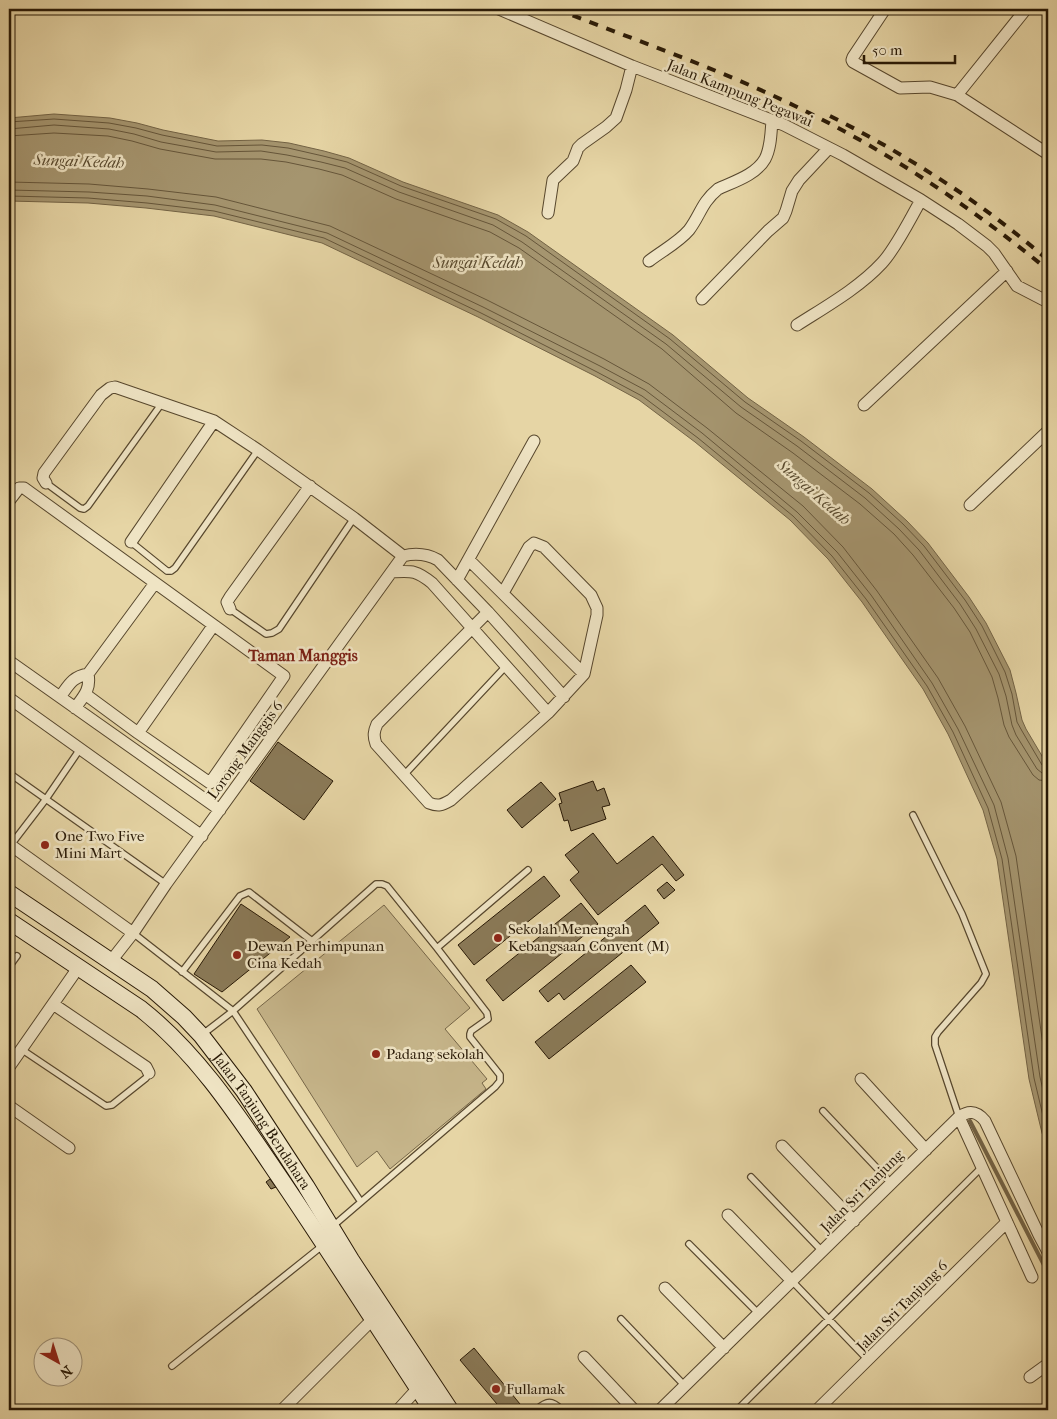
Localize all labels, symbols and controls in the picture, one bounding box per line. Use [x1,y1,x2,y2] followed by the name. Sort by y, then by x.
[864,32,956,64] scale bar
[872,41,903,59] text: 50 m
[664,55,816,131] street label: Jalan Kampung Pegawai
[32,150,125,172] water label: Sungai Kedah
[432,253,523,272] water label: Sungai Kedah
[773,454,854,529] water label: Sungai Kedah
[247,646,358,666] district label: Taman Manggis
[203,697,287,803] street label: Lorong Manggis 6
[55,827,145,862] place label: One Two Five Mini Mart
[39,839,51,851] marker: One Two Five Mini Mart
[508,920,669,955] place label: Sekolah Menengah Kebangsaan Convent (M)
[492,932,504,944] marker: Sekolah Menengah Kebangsaan Convent (M)
[247,937,385,972] place label: Dewan Perhimpunan Cina Kedah
[231,949,243,961] marker: Dewan Perhimpunan Cina Kedah
[386,1045,485,1063] place label: Padang sekolah
[208,1048,315,1194] street label: Jalan Tanjung Bendahara
[370,1048,382,1060] marker: Padang sekolah
[816,1145,908,1237] street label: Jalan Sri Tanjung
[852,1256,952,1356] street label: Jalan Sri Tanjung 6
[32,1336,82,1386] north arrow
[56,1362,75,1382] text: N
[506,1380,565,1398] place label: Fullamak
[490,1383,502,1395] marker: Fullamak

